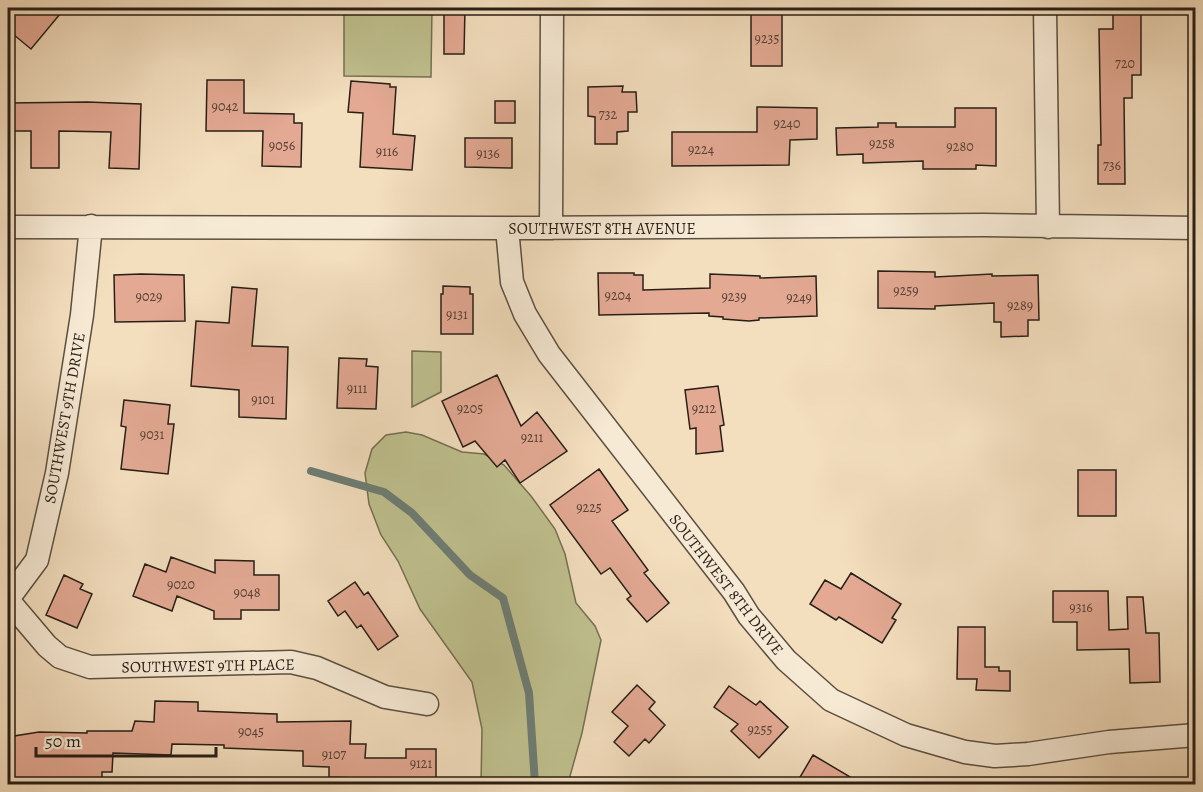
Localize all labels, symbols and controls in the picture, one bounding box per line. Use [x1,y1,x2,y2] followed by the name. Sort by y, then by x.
[755,29,779,48] house number: 9235
[1115,54,1135,73] house number: 720
[212,97,239,116] house number: 9042
[599,105,618,124] house number: 732
[774,114,800,133] house number: 9240
[869,134,895,153] house number: 9258
[269,136,295,155] house number: 9056
[946,137,974,156] house number: 9280
[688,140,714,159] house number: 9224
[376,142,398,161] house number: 9116
[476,144,500,163] house number: 9136
[1103,156,1121,175] house number: 736
[508,218,696,240] street label: SOUTHWEST 8TH AVENUE
[893,281,919,300] house number: 9259
[605,286,631,305] house number: 9204
[136,287,162,306] house number: 9029
[721,287,747,306] house number: 9239
[786,288,812,307] house number: 9249
[1007,296,1033,315] house number: 9289
[446,305,468,324] house number: 9131
[39,331,91,505] street label: SOUTHWEST 9TH DRIVE
[347,379,368,398] house number: 9111
[251,390,275,409] house number: 9101
[457,399,483,418] house number: 9205
[692,399,717,418] house number: 9212
[140,425,164,444] house number: 9031
[521,428,544,447] house number: 9211
[576,498,602,517] house number: 9225
[664,509,788,660] street label: SOUTHWEST 8TH DRIVE
[167,575,195,594] house number: 9020
[234,583,261,602] house number: 9048
[1069,598,1093,617] house number: 9316
[121,653,295,679] street label: SOUTHWEST 9TH PLACE
[36,720,216,758] scale bar
[747,720,773,739] house number: 9255
[238,722,264,741] house number: 9045
[45,729,81,753] text: 50 m
[322,745,346,764] house number: 9107
[410,754,433,773] house number: 9121

